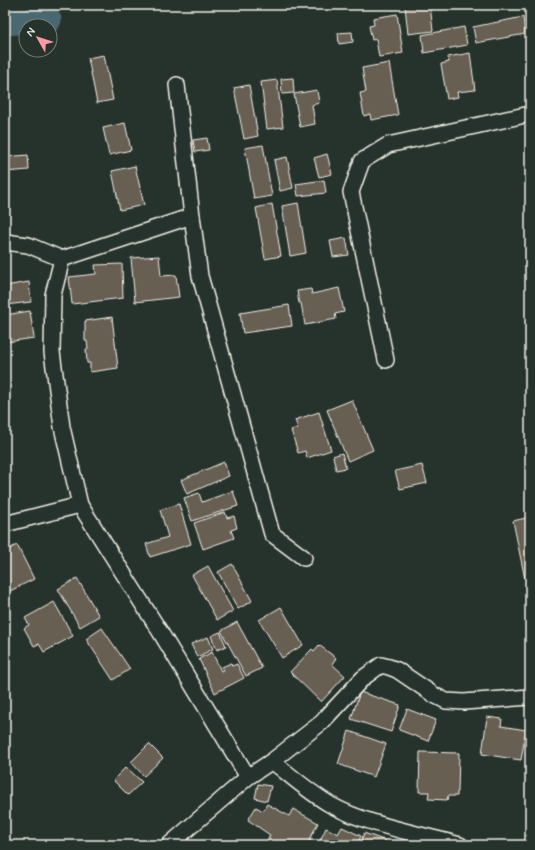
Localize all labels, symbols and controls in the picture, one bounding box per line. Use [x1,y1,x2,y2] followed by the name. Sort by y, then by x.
[18,18,58,58] north arrow
[23,25,39,40] text: N

